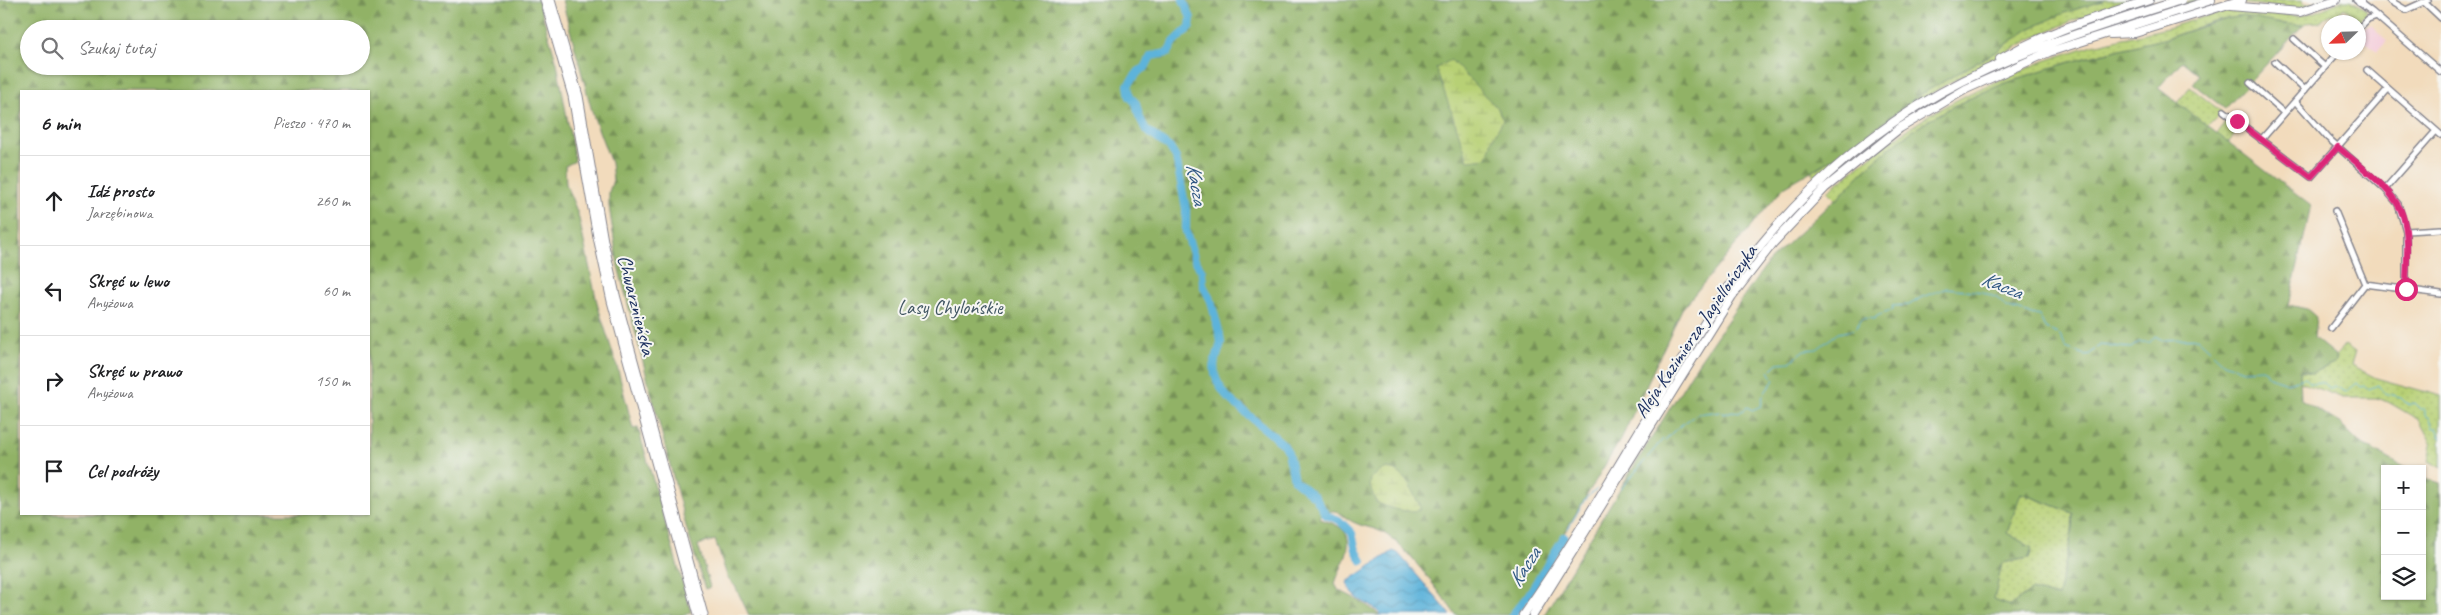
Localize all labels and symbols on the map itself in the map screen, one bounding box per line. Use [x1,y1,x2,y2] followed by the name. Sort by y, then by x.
[2321,15,2366,60] north arrow
[2226,110,2249,133] route end
[1181,161,1214,209] water label: Kacza
[1628,239,1763,423] street label: Aleja Kazimierza Jagiellończyka
[612,252,661,359] street label: Chwarznieńska
[1978,265,2028,306] water label: Kacza
[2395,278,2418,301] route start
[897,295,1004,320] park label: Lasy Chylońskie
[1502,540,1548,591] water label: Kacza

